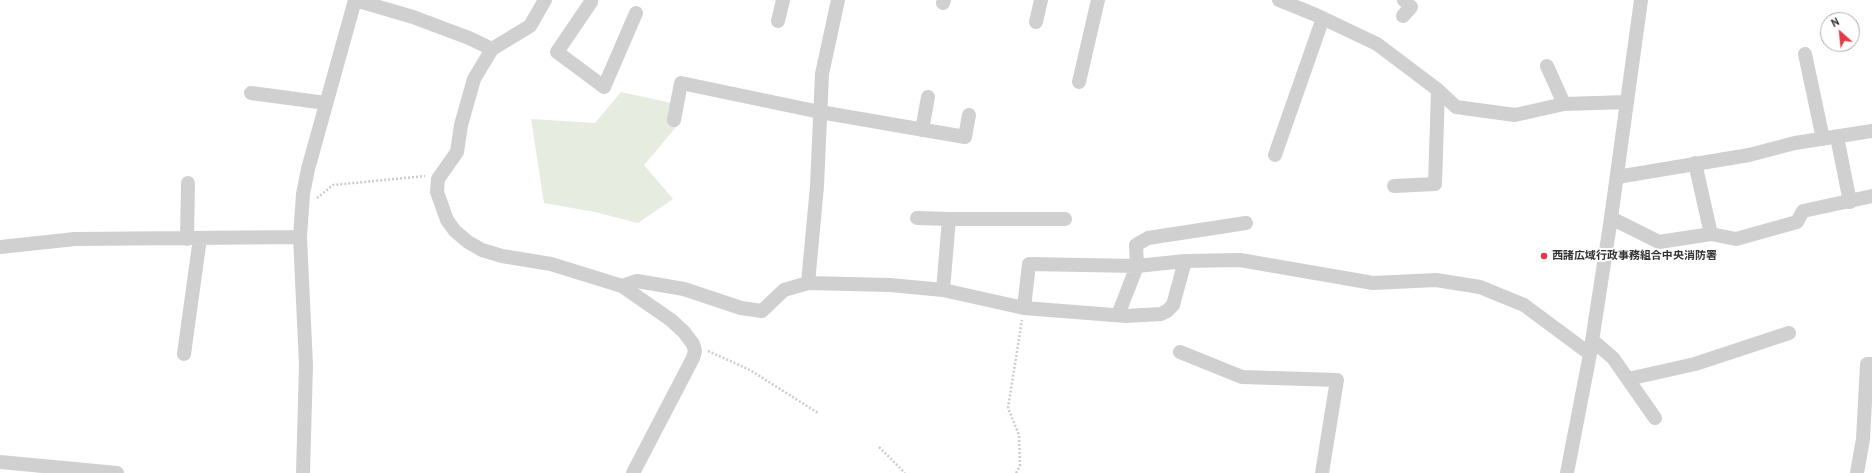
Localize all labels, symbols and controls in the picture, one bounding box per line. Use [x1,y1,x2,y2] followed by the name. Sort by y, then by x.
[1820,12,1860,52] north arrow
[1829,14,1841,30] text: N
[1552,249,1717,263] place label: 西諸広域行政事務組合中央消防署
[1539,251,1549,261] marker: 西諸広域行政事務組合中央消防署

